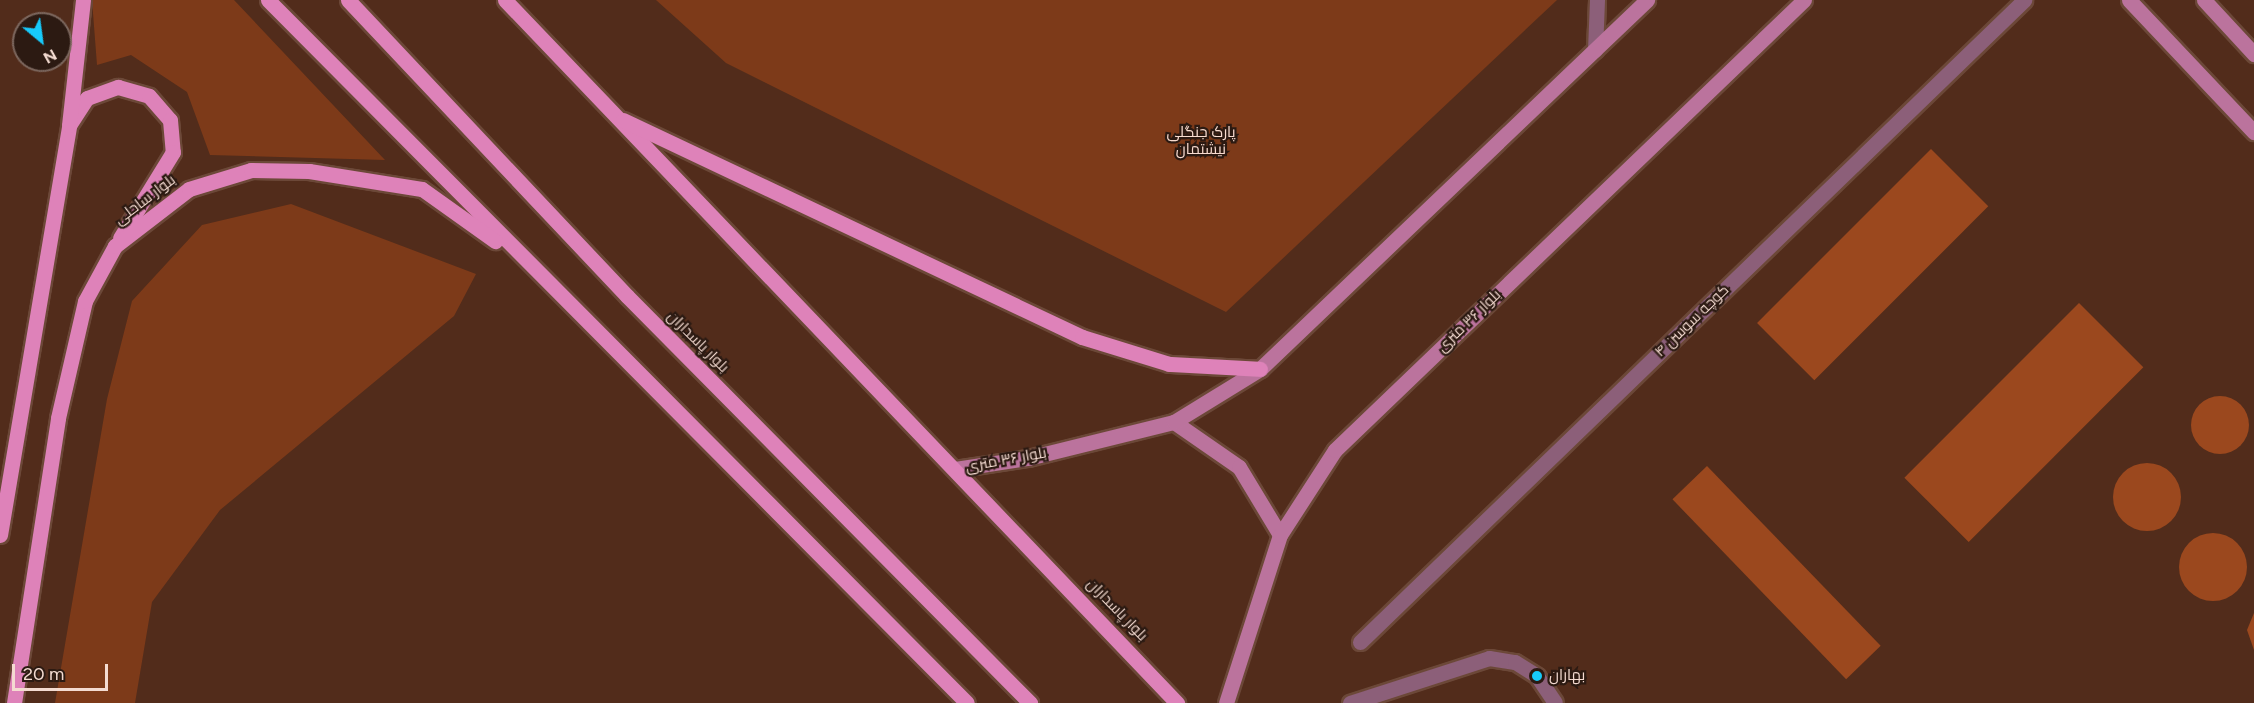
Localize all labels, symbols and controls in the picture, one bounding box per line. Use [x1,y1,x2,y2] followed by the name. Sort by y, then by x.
[12,12,72,72] north arrow
[40,45,60,68] text: N
[1166,123,1236,158] park label: پارک جنگلی نیشتمان
[111,171,179,229] street label: بلوار ساحلی
[1651,281,1733,361] street label: کوچه سوسن ۴
[1433,286,1505,356] street label: بلوار ۳۶ متری
[663,307,733,377] street label: بلوار پاسداران
[964,444,1048,476] street label: بلوار ۳۶ متری
[1083,575,1151,645] street label: بلوار پاسداران
[15,652,111,690] scale bar
[23,663,64,685] text: 20 m
[1549,667,1585,685] place label: بهاران
[1530,669,1544,683] marker: بهاران

